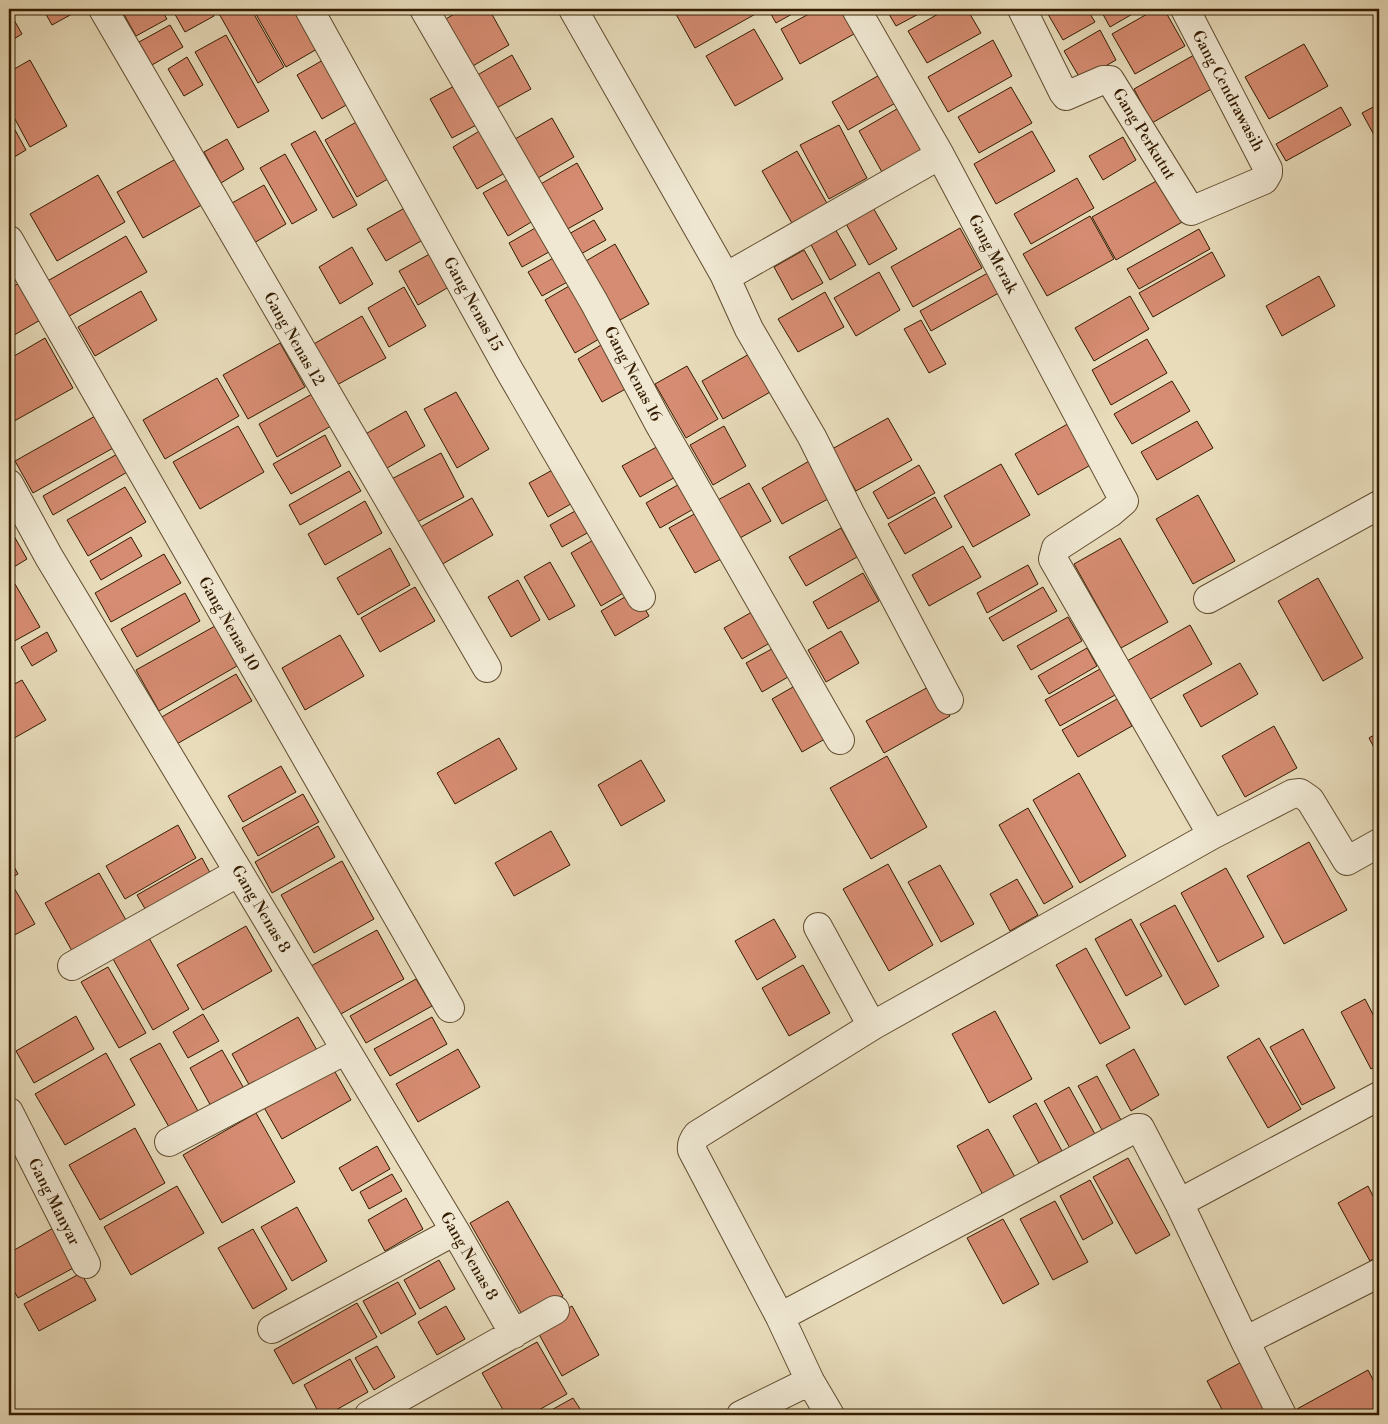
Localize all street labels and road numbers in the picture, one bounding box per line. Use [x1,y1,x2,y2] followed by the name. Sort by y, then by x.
[1188,27,1269,156] street label: Gang Cendrawasih
[1108,85,1180,184] street label: Gang Perkutut
[964,211,1023,298] street label: Gang Merak
[439,253,507,355] street label: Gang Nenas 15
[259,288,329,390] street label: Gang Nenas 12
[600,323,667,425] street label: Gang Nenas 16
[194,573,264,675] street label: Gang Nenas 10
[227,862,295,957] street label: Gang Nenas 8
[23,1155,85,1249] street label: Gang Manyar
[436,1208,502,1304] street label: Gang Nenas 8

